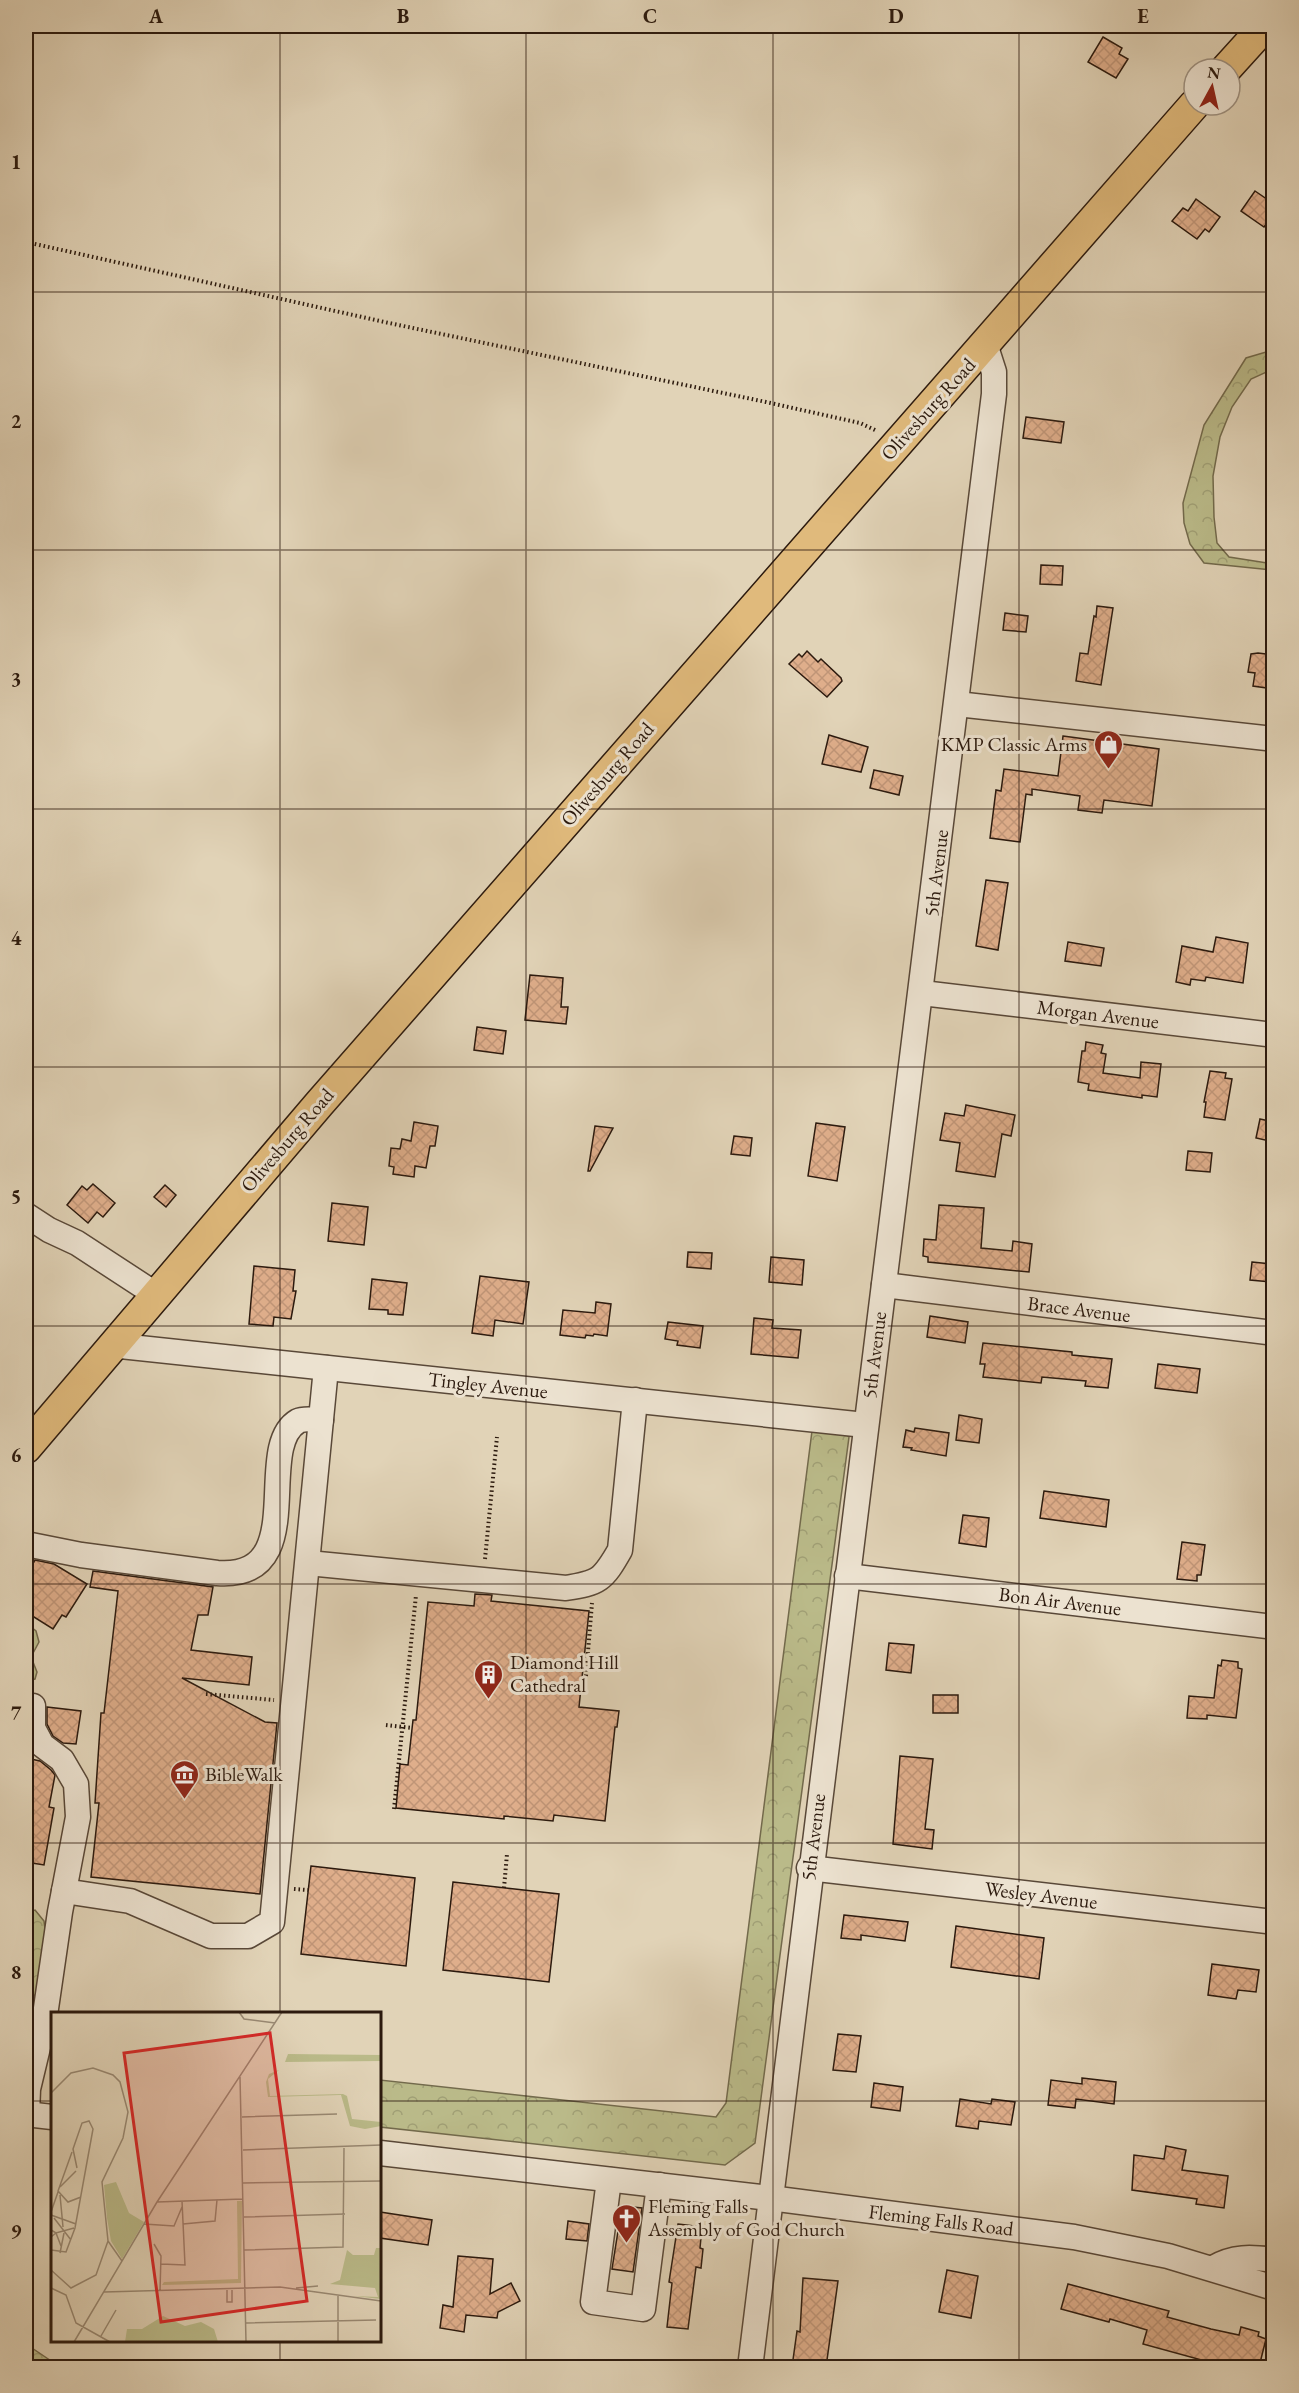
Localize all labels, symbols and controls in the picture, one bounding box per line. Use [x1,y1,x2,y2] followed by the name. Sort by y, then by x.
[148,3,164,29] text: A
[397,3,409,29] text: B
[643,3,657,29] text: C
[888,3,904,29] text: D
[1137,3,1149,29] text: E
[1182,57,1242,117] north arrow
[1206,61,1222,84] text: N
[11,149,21,175] text: 1
[875,352,982,466] street label: Olivesburg Road
[11,408,22,434] text: 2
[11,666,21,692] text: 3
[555,716,660,831] street label: Olivesburg Road
[1092,728,1124,770] shop icon: KMP Classic Arms
[941,731,1087,757] place label: KMP Classic Arms
[918,828,954,918] street label: 5th Avenue
[11,925,22,951] text: 4
[1035,994,1161,1034] street label: Morgan Avenue
[235,1082,340,1197] street label: Olivesburg Road
[11,1183,21,1209] text: 5
[1026,1290,1132,1328] street label: Brace Avenue
[856,1310,892,1400] street label: 5th Avenue
[427,1366,549,1404] street label: Tingley Avenue
[11,1442,22,1468] text: 6
[997,1581,1123,1621] street label: Bon Air Avenue
[510,1649,619,1698] place label: Diamond Hill Cathedral
[473,1658,505,1700] building icon: Diamond Hill Cathedral
[11,1700,22,1726] text: 7
[168,1758,200,1800] museum icon: BibleWalk
[205,1761,283,1787] place label: BibleWalk
[795,1792,831,1882] street label: 5th Avenue
[983,1875,1099,1915] street label: Wesley Avenue
[11,1959,21,1985] text: 8
[51,2012,381,2342] inset map
[647,2193,845,2242] place label: Fleming Falls Assembly of God Church
[867,2198,1016,2242] street label: Fleming Falls Road
[611,2202,643,2244] church icon: Fleming Falls Assembly of God Church
[11,2218,22,2244] text: 9

